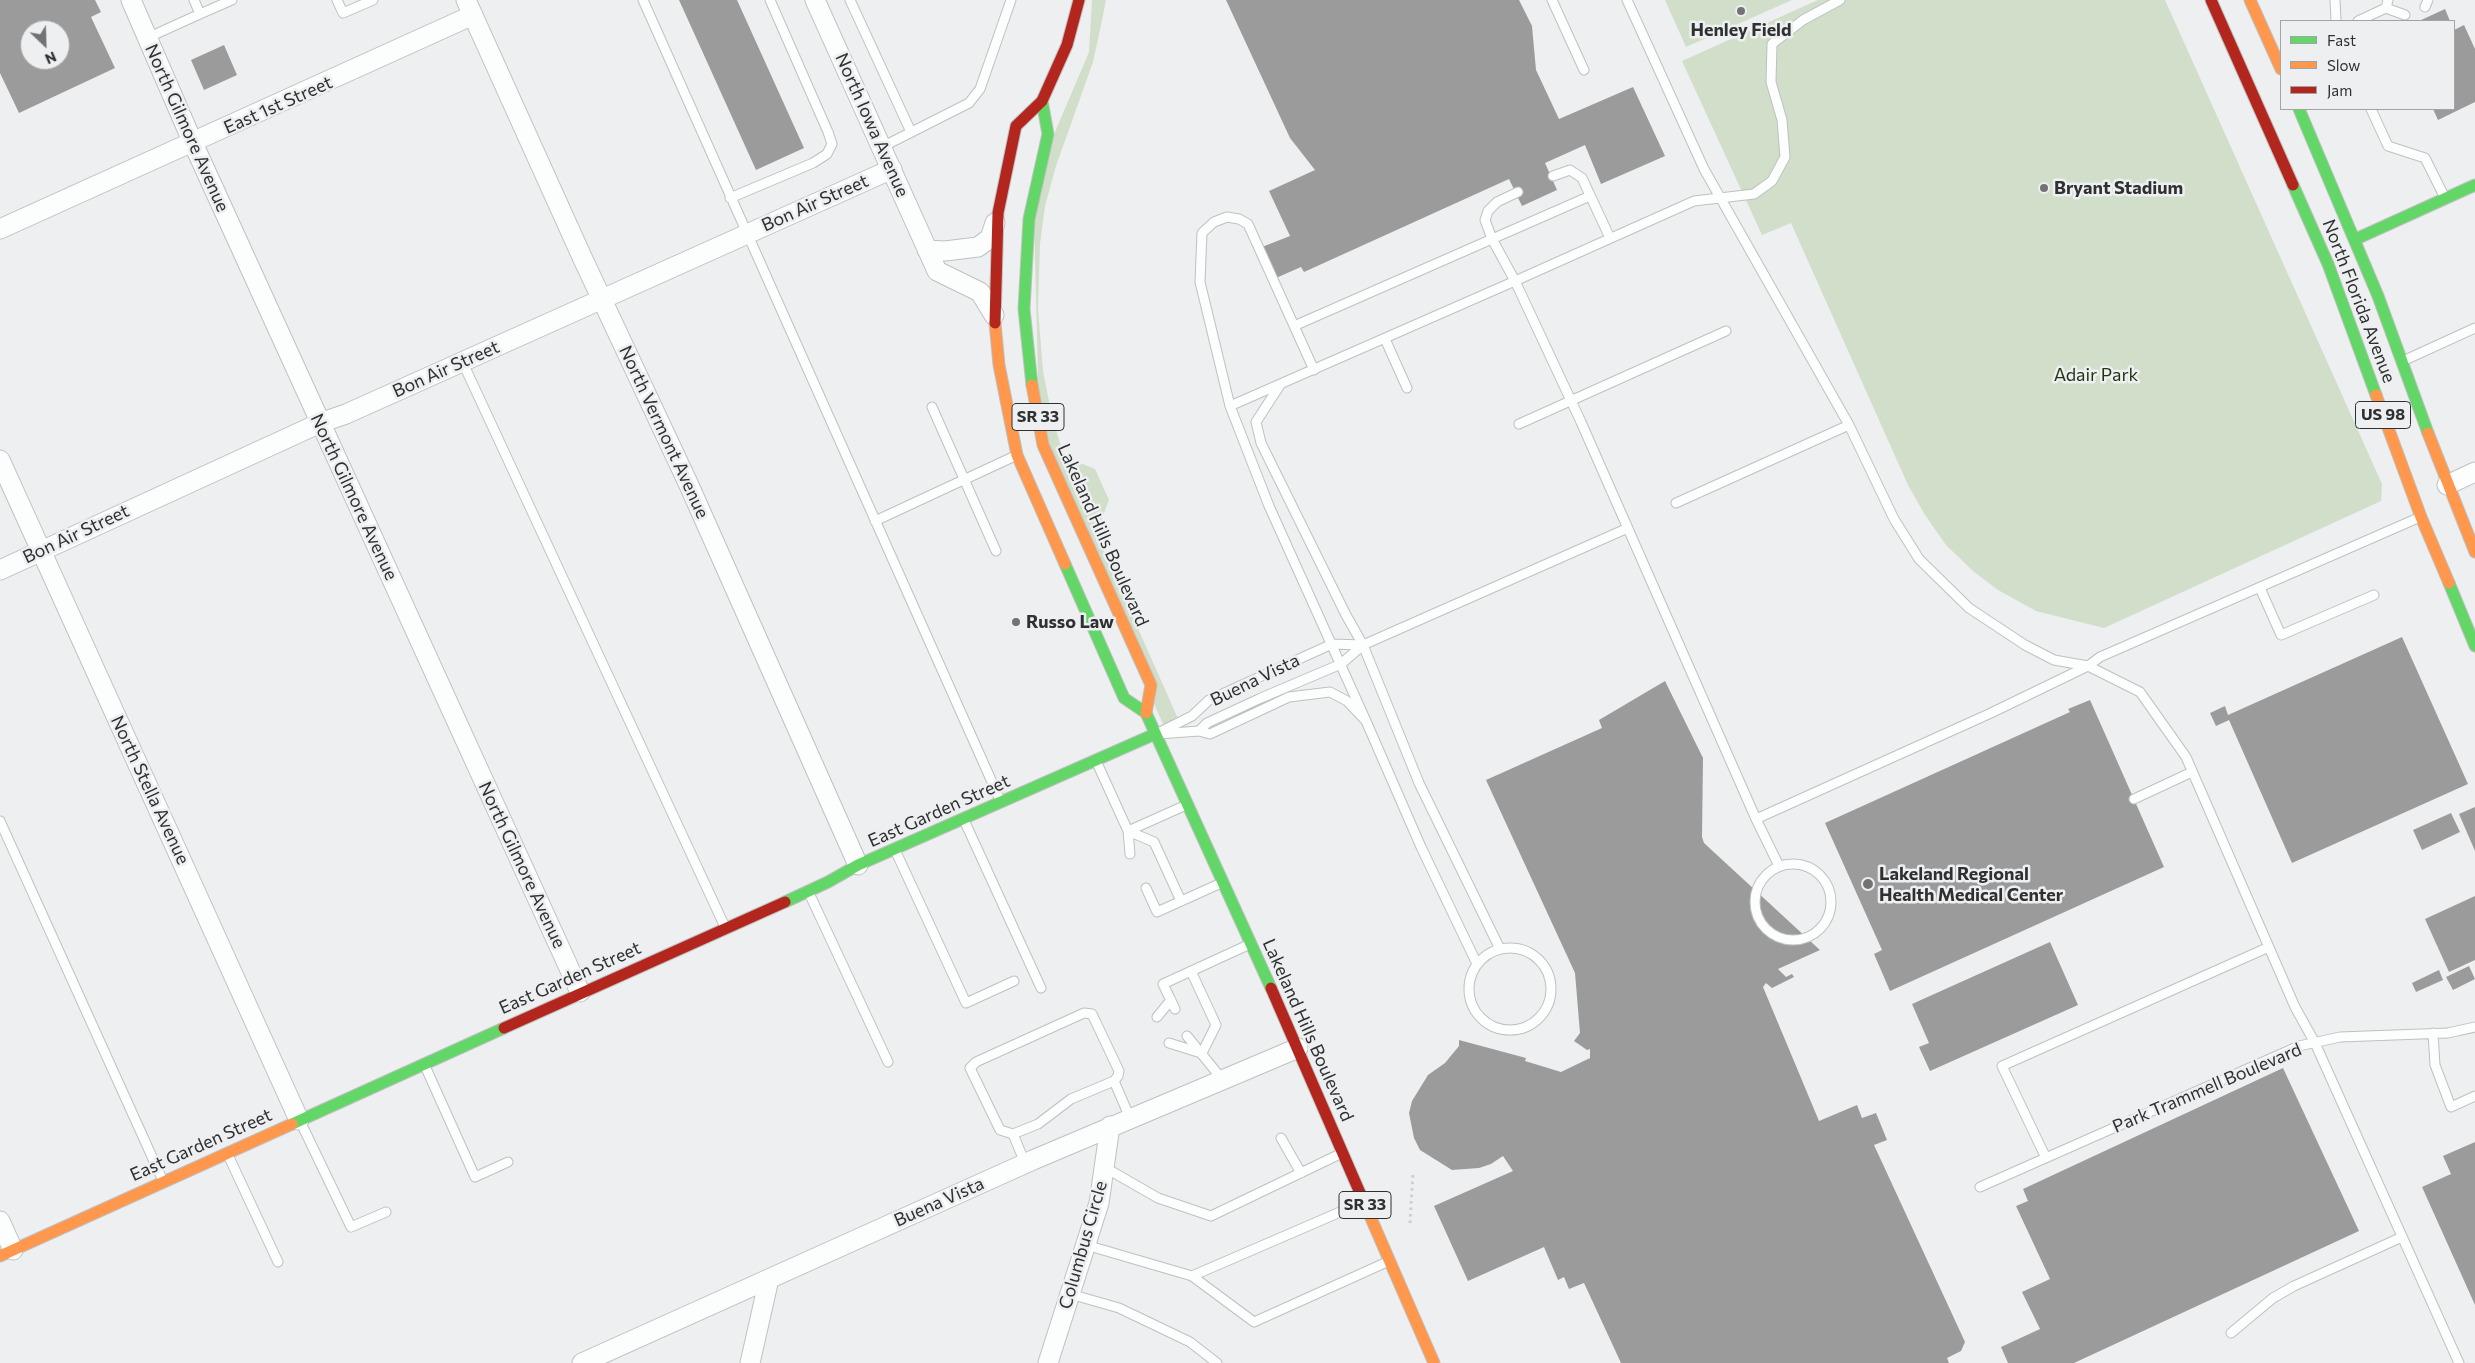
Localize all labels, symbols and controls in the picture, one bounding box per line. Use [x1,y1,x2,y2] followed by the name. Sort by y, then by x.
[1735,5,1747,17] marker: Henley Field
[1690,19,1792,41] place label: Henley Field
[20,20,70,70] north arrow
[2280,20,2455,110] legend
[2327,31,2356,49] text: Fast
[140,41,234,215] street label: North Gilmore Avenue
[43,48,59,68] text: N
[831,50,913,200] street label: North Iowa Avenue
[2327,56,2360,74] text: Slow
[220,71,336,139] street label: East 1st Street
[2327,81,2352,99] text: Jam
[758,170,872,236] street label: Bon Air Street
[2054,177,2183,199] place label: Bryant Stadium
[2038,182,2050,194] marker: Bryant Stadium
[2318,216,2400,386] street label: North Florida Avenue
[389,336,503,402] street label: Bon Air Street
[614,342,714,522] street label: North Vermont Avenue
[2054,364,2138,386] park label: Adair Park
[2356,402,2410,428] road number: US 98
[1012,404,1064,431] road number: SR 33
[306,410,402,584] street label: North Gilmore Avenue
[1053,440,1153,630] street label: Lakeland Hills Boulevard
[19,500,133,568] street label: Bon Air Street
[1026,611,1114,633] place label: Russo Law
[1010,616,1022,628] marker: Russo Law
[1207,649,1303,711] street label: Buena Vista
[106,712,194,868] street label: North Stella Avenue
[865,770,1013,852] street label: East Garden Street
[474,778,570,952] street label: North Gilmore Avenue
[1879,863,2063,906] place label: Lakeland Regional Health Medical Center
[1861,877,1875,891] marker: Lakeland Regional Health Medical Center
[1258,935,1358,1125] street label: Lakeland Hills Boulevard
[496,937,644,1019] street label: East Garden Street
[2109,1038,2305,1138] street label: Park Trammell Boulevard
[127,1104,275,1186] street label: East Garden Street
[891,1173,987,1231] street label: Buena Vista
[1054,1178,1112,1312] street label: Columbus Circle
[1339,1192,1391,1218] road number: SR 33

